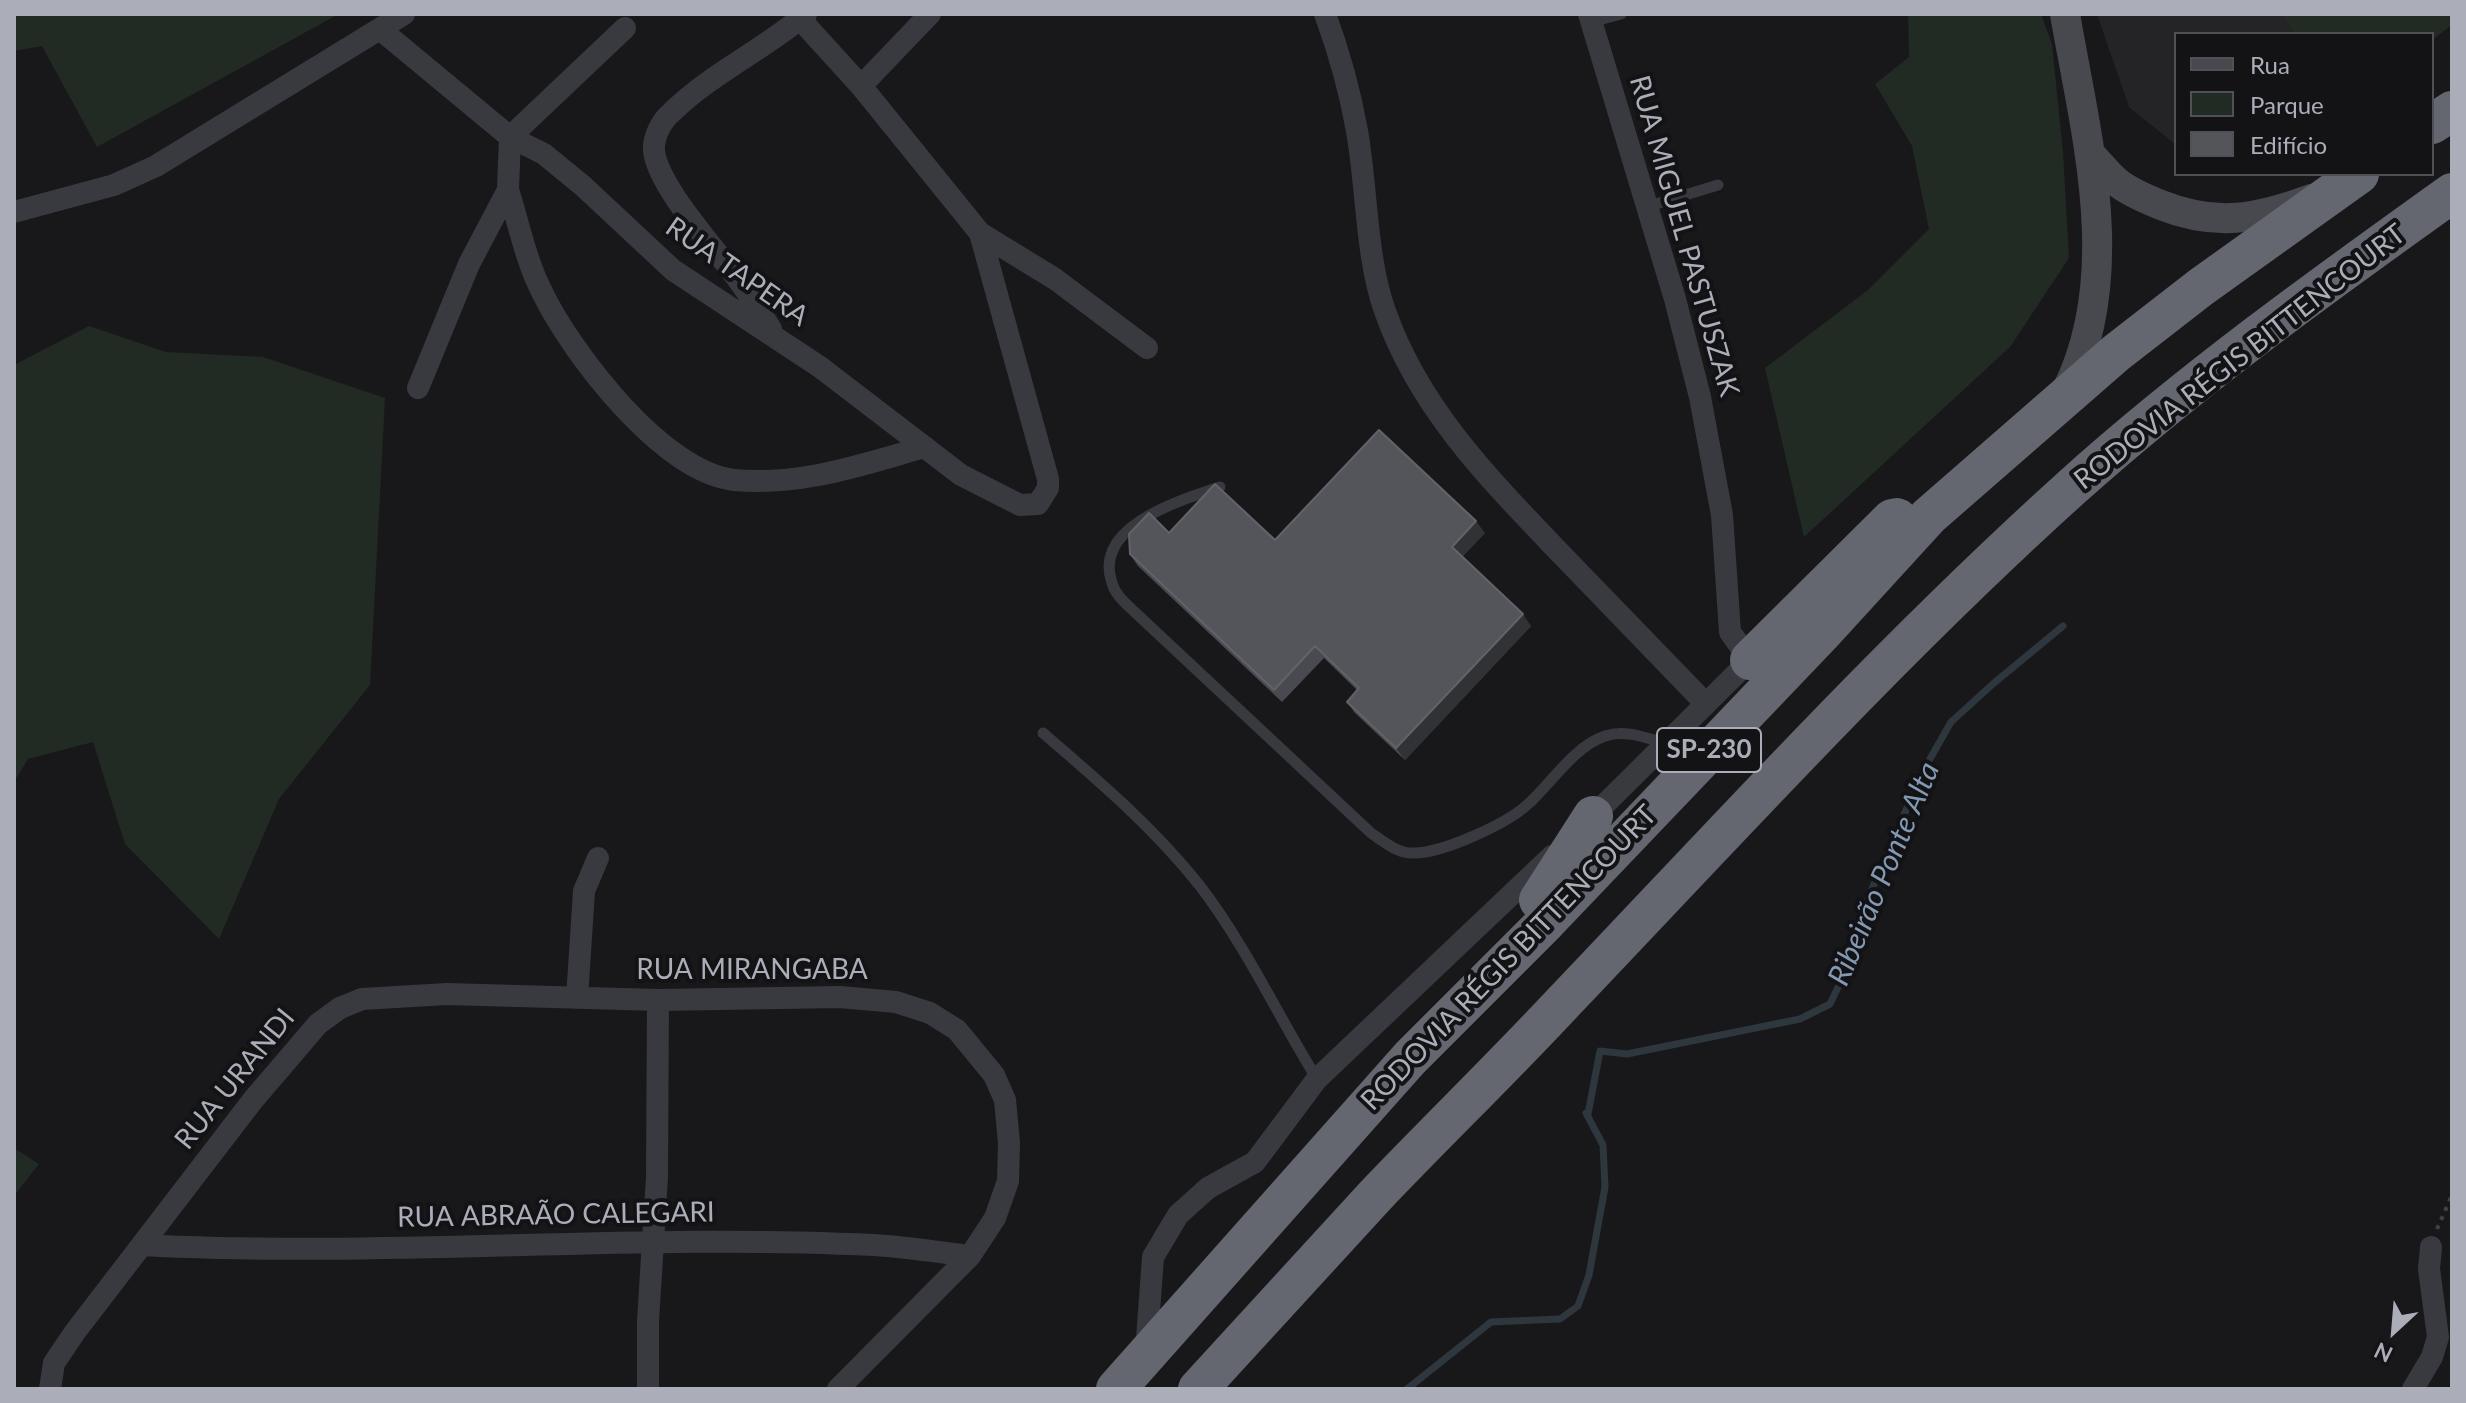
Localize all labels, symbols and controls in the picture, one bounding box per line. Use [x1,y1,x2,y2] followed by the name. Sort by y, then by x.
[2174,32,2434,176] legend
[2250,50,2290,79] text: Rua
[1622,72,1746,400] street label: RUA MIGUEL PASTUSZAK
[2250,90,2324,119] text: Parque
[2250,130,2327,159] text: Edifício
[659,210,815,334] street label: RUA TAPERA
[2068,217,2412,497] street label: RODOVIA RÉGIS BITTENCOURT
[1657,728,1761,772] road number: SP-230
[1821,757,1947,991] water label: Ribeirão Ponte Alta
[1354,798,1664,1118] street label: RODOVIA RÉGIS BITTENCOURT
[636,953,868,987] street label: RUA MIRANGABA
[168,1002,302,1156] street label: RUA URANDI
[397,1195,715,1235] street label: RUA ABRAÃO CALEGARI
[2354,1291,2434,1371] north arrow
[2370,1337,2397,1369] text: N

